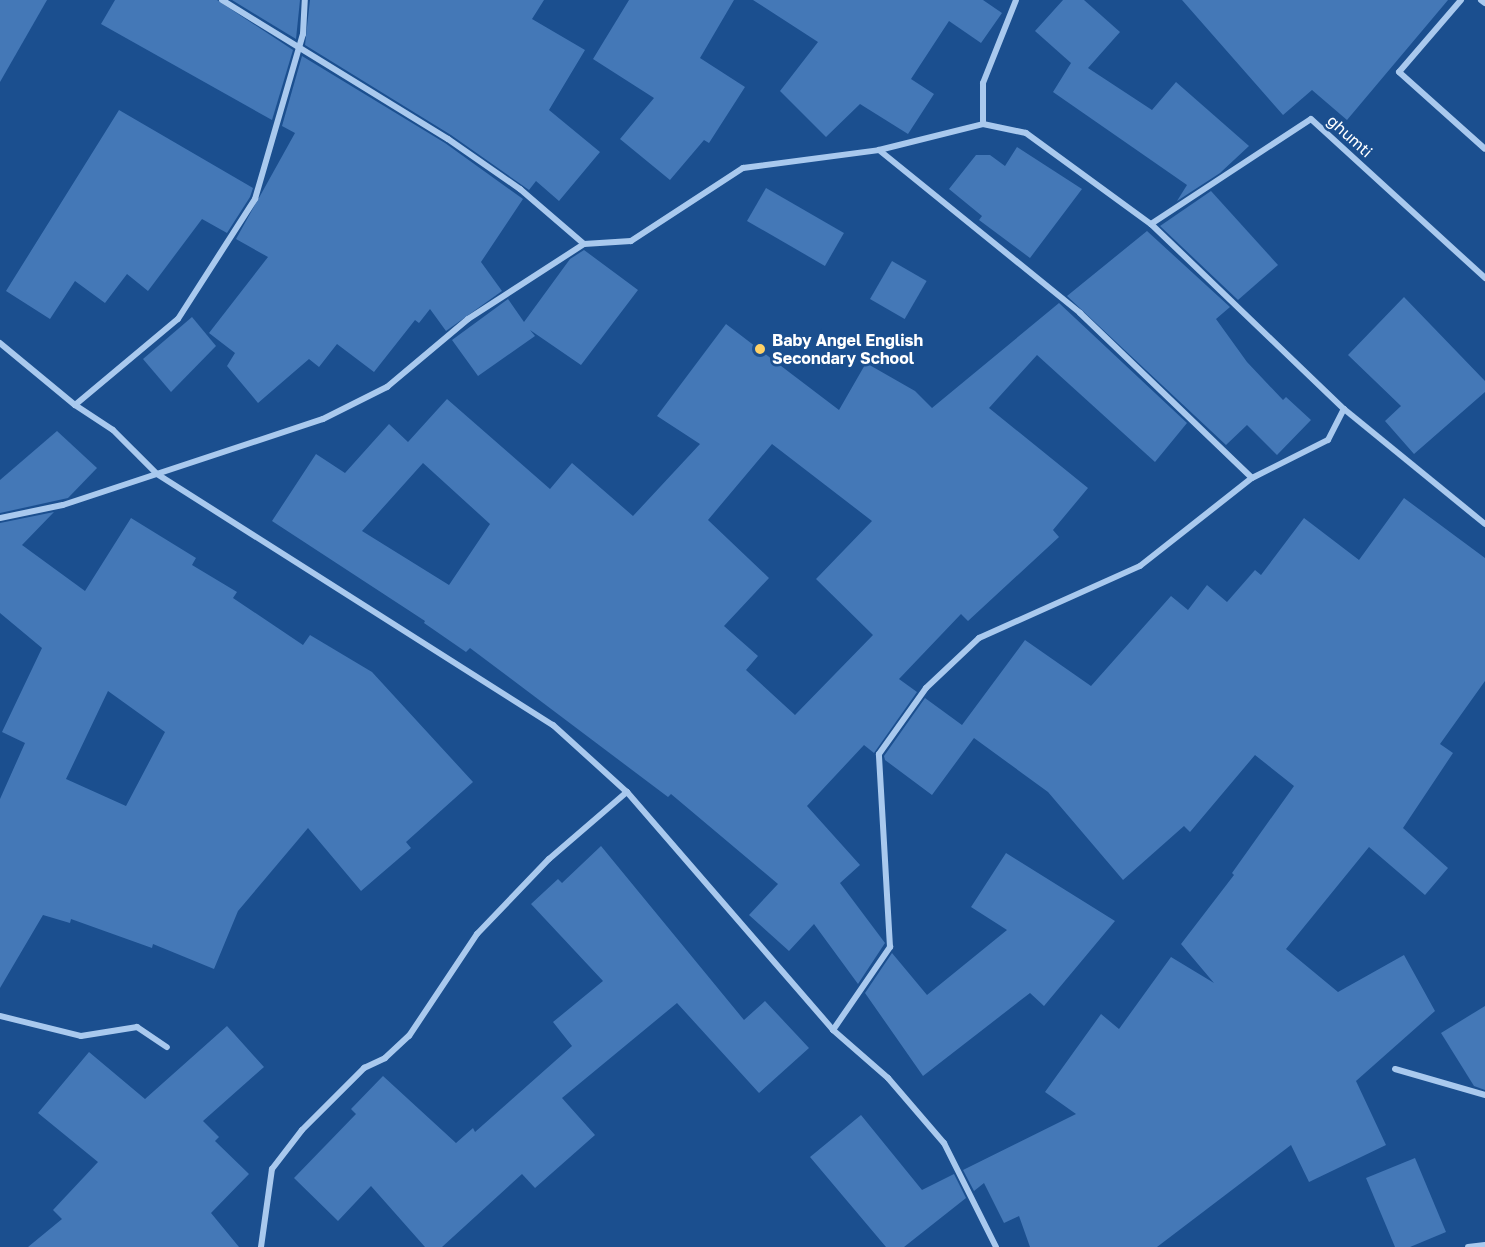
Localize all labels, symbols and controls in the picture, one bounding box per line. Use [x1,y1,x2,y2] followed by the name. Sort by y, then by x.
[1323,111,1377,161] street label: ghumti
[772,330,923,368] place label: Baby Angel English Secondary School
[753,342,767,356] marker: Baby Angel English Secondary School

